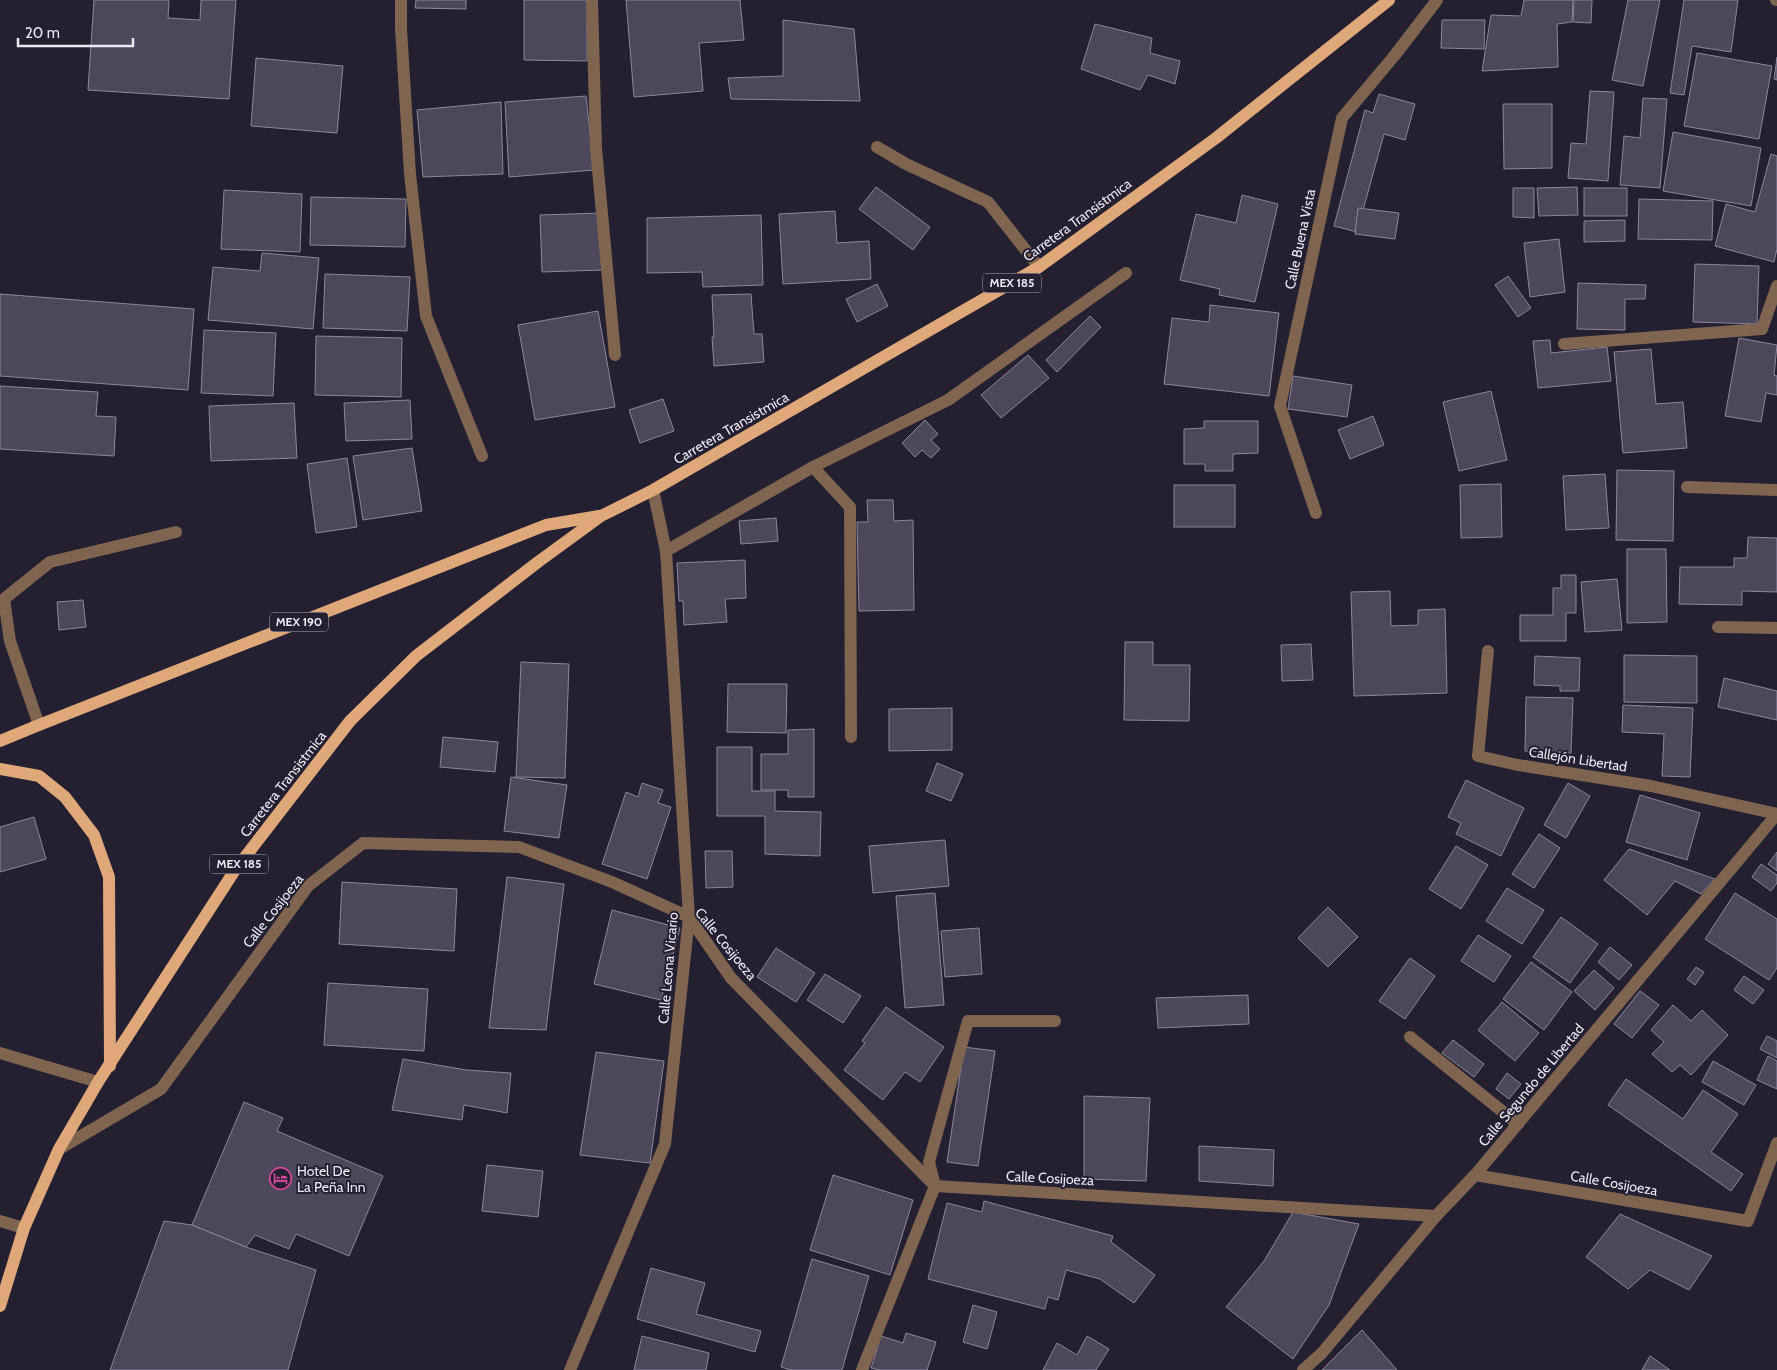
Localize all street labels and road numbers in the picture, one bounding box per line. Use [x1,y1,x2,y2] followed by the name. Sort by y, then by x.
[1019,174,1135,265] street label: Carretera Transistmica
[1281,187,1319,291] street label: Calle Buena Vista
[983,274,1041,292] road number: MEX 185
[670,388,792,468] street label: Carretera Transistmica
[270,612,328,632] road number: MEX 190
[236,727,330,841] street label: Carretera Transistmica
[1528,742,1628,776] street label: Callejón Libertad
[210,854,268,874] road number: MEX 185
[239,870,307,951] street label: Calle Cosijoeza
[691,904,761,984] street label: Calle Cosijoeza
[654,911,682,1025] street label: Calle Leona Vicario
[1474,1020,1588,1150] street label: Calle Segundo de Libertad
[1569,1166,1659,1200] street label: Calle Cosijoeza
[1005,1167,1095,1189] street label: Calle Cosijoeza

